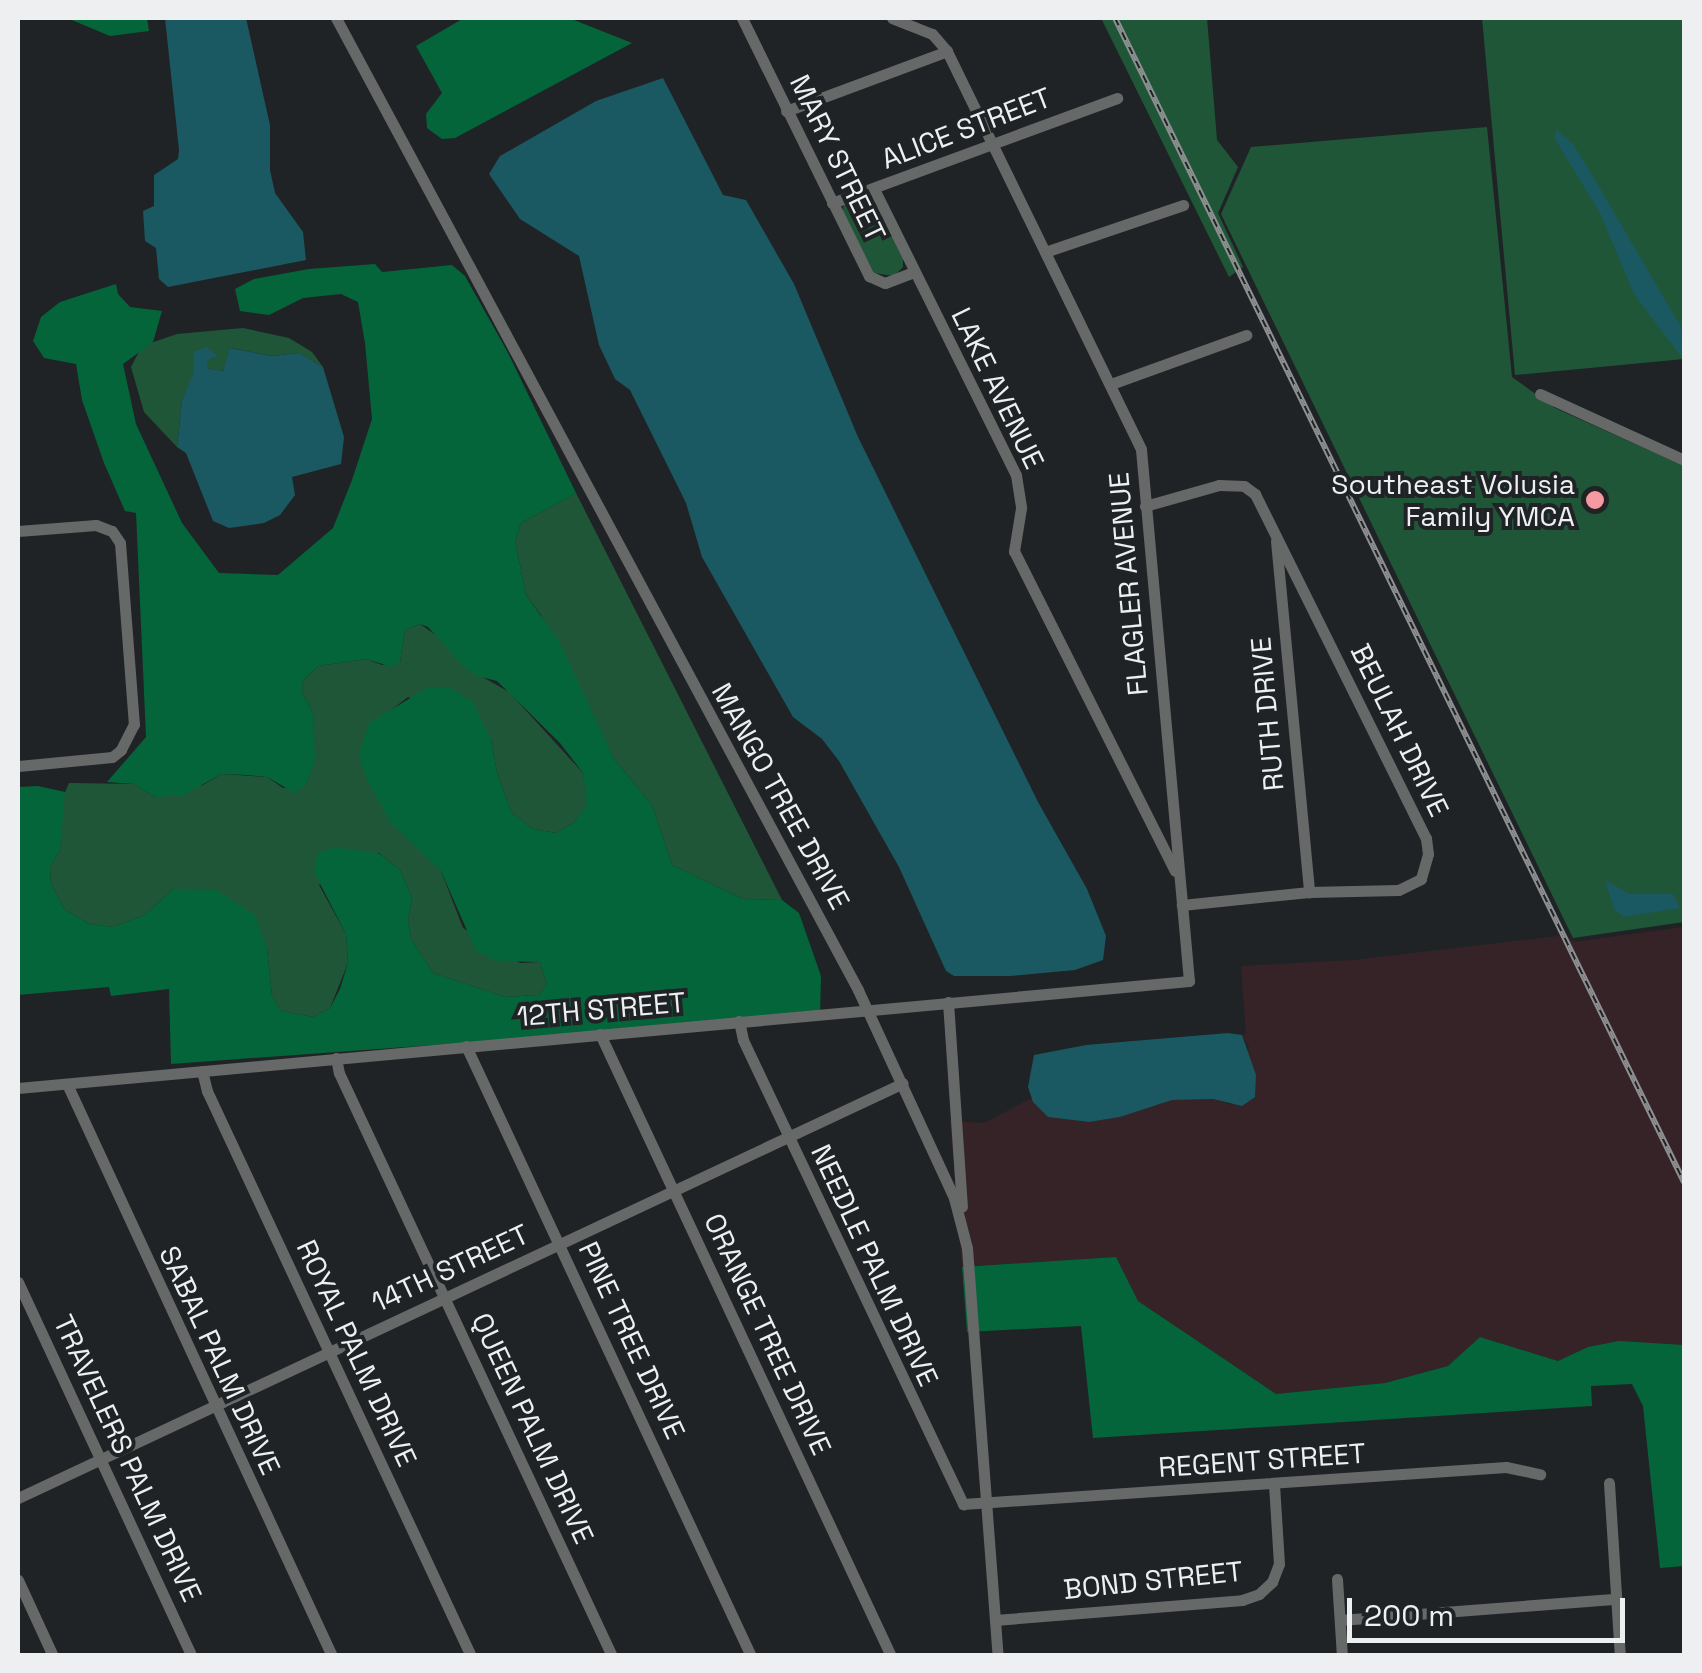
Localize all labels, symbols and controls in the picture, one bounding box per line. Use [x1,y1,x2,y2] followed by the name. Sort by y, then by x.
[783,69,893,247] street label: MARY STREET
[876,80,1056,176] street label: ALICE STREET
[944,302,1052,474] street label: LAKE AVENUE
[1331,467,1575,533] place label: Southeast Volusia Family YMCA
[1101,471,1155,697] street label: FLAGLER AVENUE
[1584,489,1606,511] marker: Southeast Volusia Family YMCA
[1244,636,1290,792] street label: RUTH DRIVE
[1344,638,1456,822] street label: BEULAH DRIVE
[705,677,857,915] street label: MANGO TREE DRIVE
[515,985,687,1033] street label: 12TH STREET
[804,1139,946,1391] street label: NEEDLE PALM DRIVE
[697,1208,839,1460] street label: ORANGE TREE DRIVE
[366,1217,534,1319] street label: 14TH STREET
[290,1234,424,1472] street label: ROYAL PALM DRIVE
[572,1236,692,1444] street label: PINE TREE DRIVE
[152,1240,288,1480] street label: SABAL PALM DRIVE
[465,1307,601,1549] street label: QUEEN PALM DRIVE
[47,1309,209,1607] street label: TRAVELERS PALM DRIVE
[1157,1436,1367,1484] street label: REGENT STREET
[1062,1554,1244,1606] street label: BOND STREET
[1352,1578,1630,1640] scale bar
[1364,1596,1454,1635] text: 200 m

